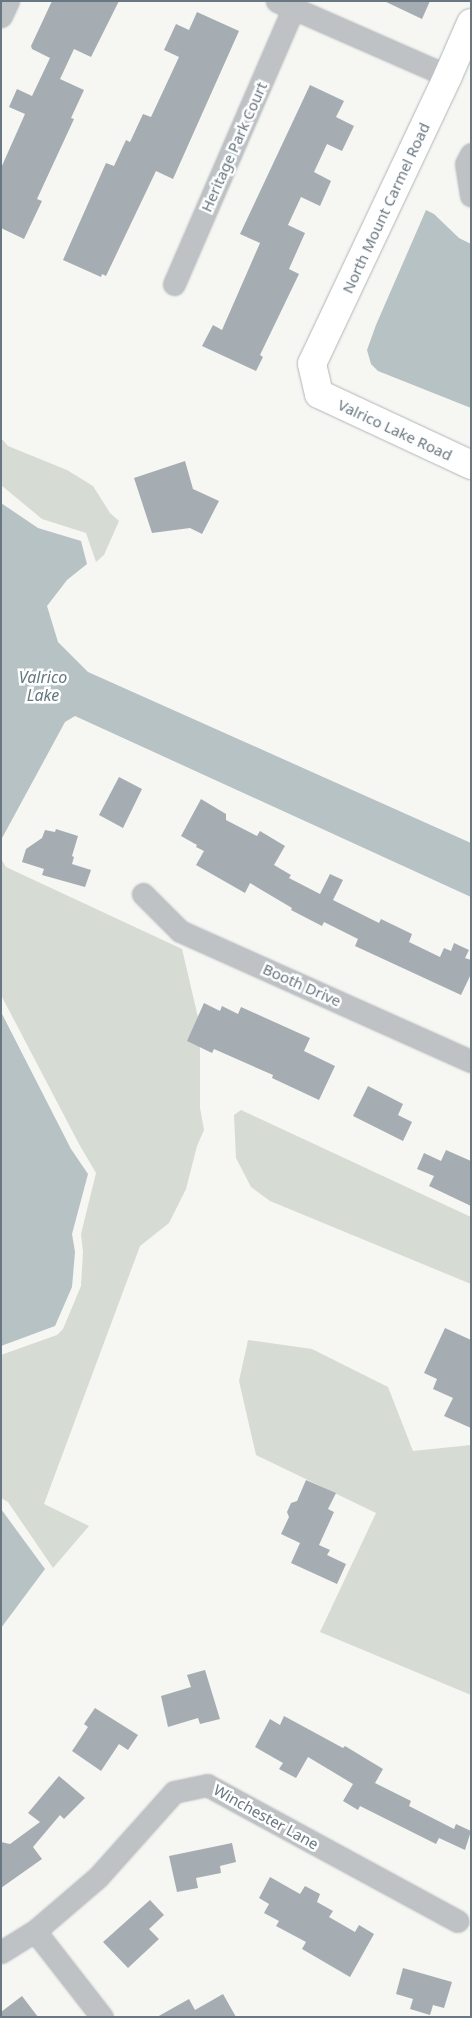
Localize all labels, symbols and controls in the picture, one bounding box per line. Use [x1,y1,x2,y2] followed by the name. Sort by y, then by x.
[197,79,271,215] street label: Heritage Park Court
[339,120,433,296] street label: North Mount Carmel Road
[335,396,455,464] street label: Valrico Lake Road
[19,667,67,705] water label: Valrico Lake
[260,960,344,1010] street label: Booth Drive
[210,1781,322,1853] street label: Winchester Lane

